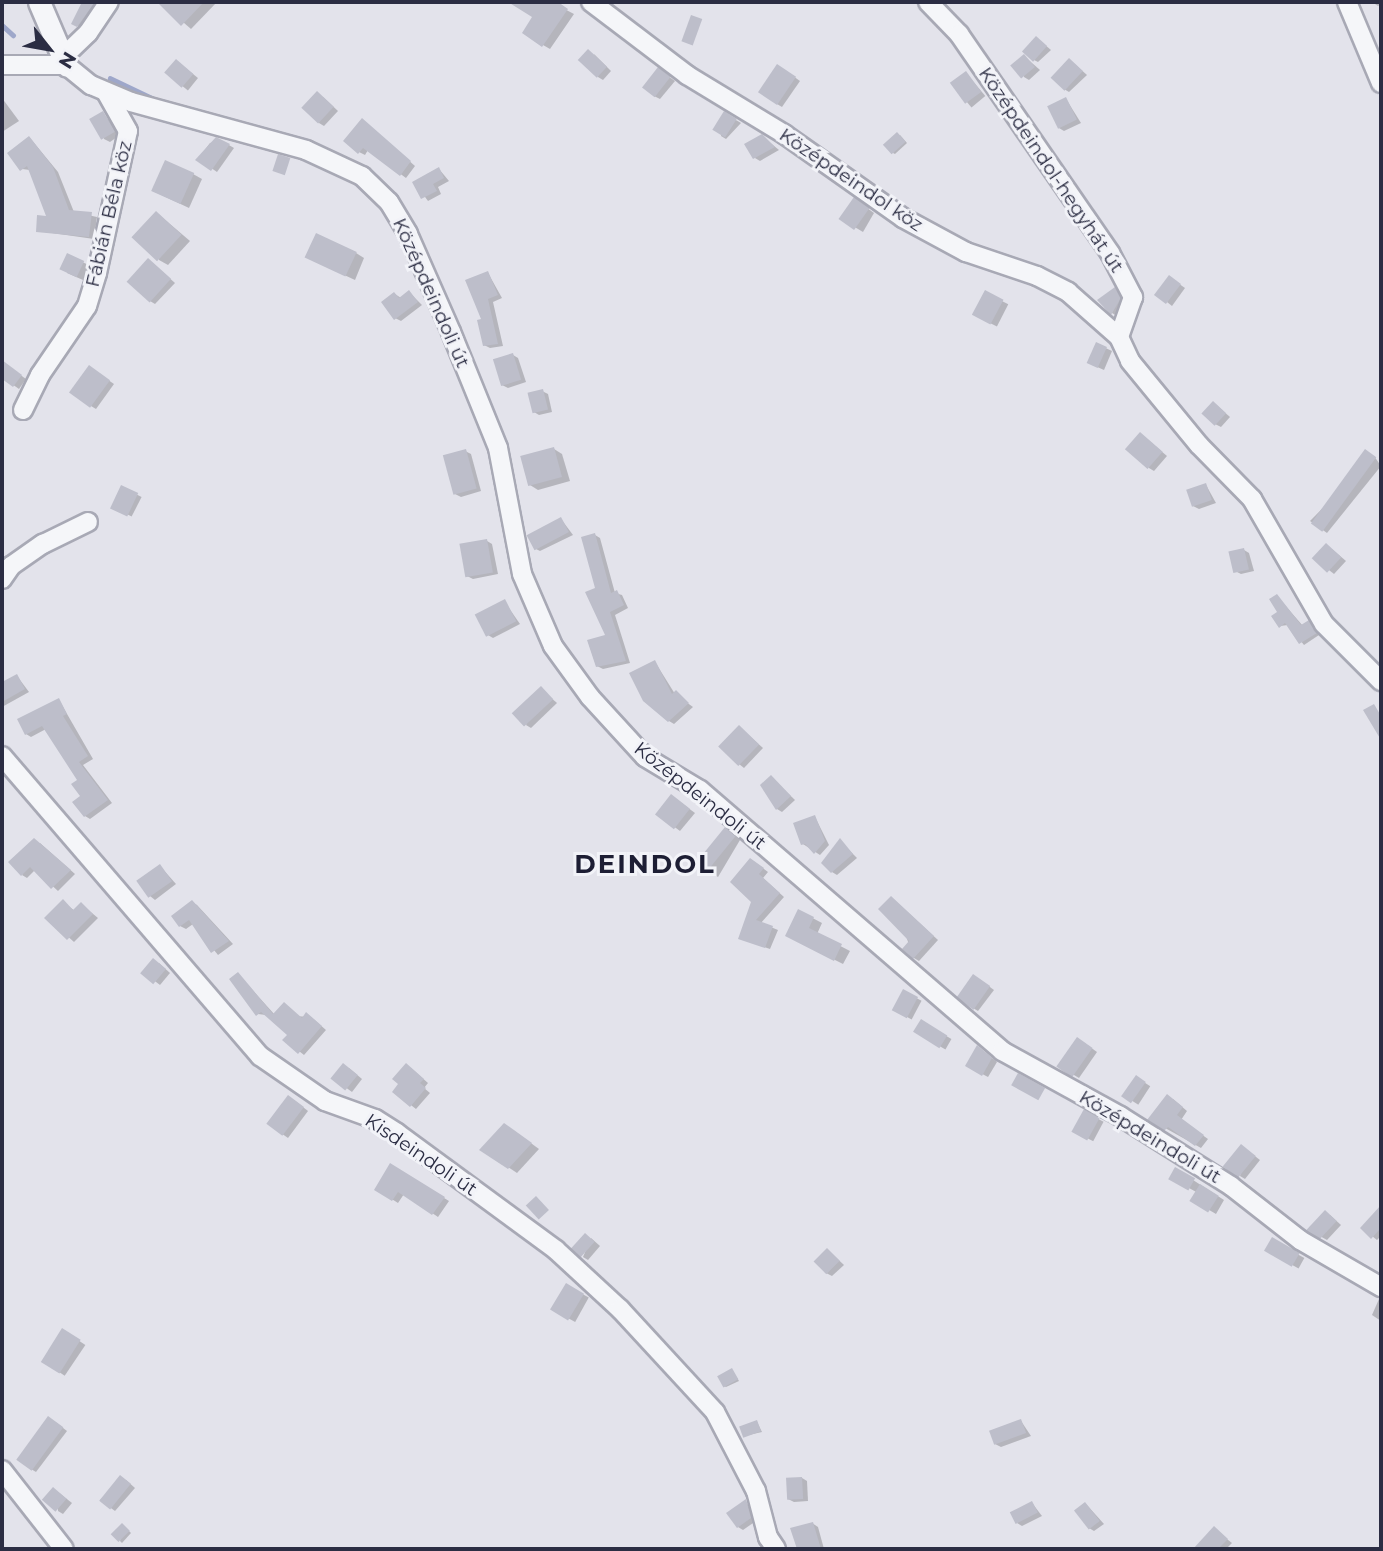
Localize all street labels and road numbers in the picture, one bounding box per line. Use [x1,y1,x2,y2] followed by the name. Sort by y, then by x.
[974,63,1128,277] street label: Középdeindol-hegyhát út
[775,123,927,237] street label: Középdeindol köz
[81,139,137,289] street label: Fábián Béla köz
[388,215,474,371] street label: Középdeindoli út
[629,737,771,855] street label: Középdeindoli út
[1075,1086,1225,1188] street label: Középdeindoli út
[360,1109,482,1201] street label: Kisdeindoli út

